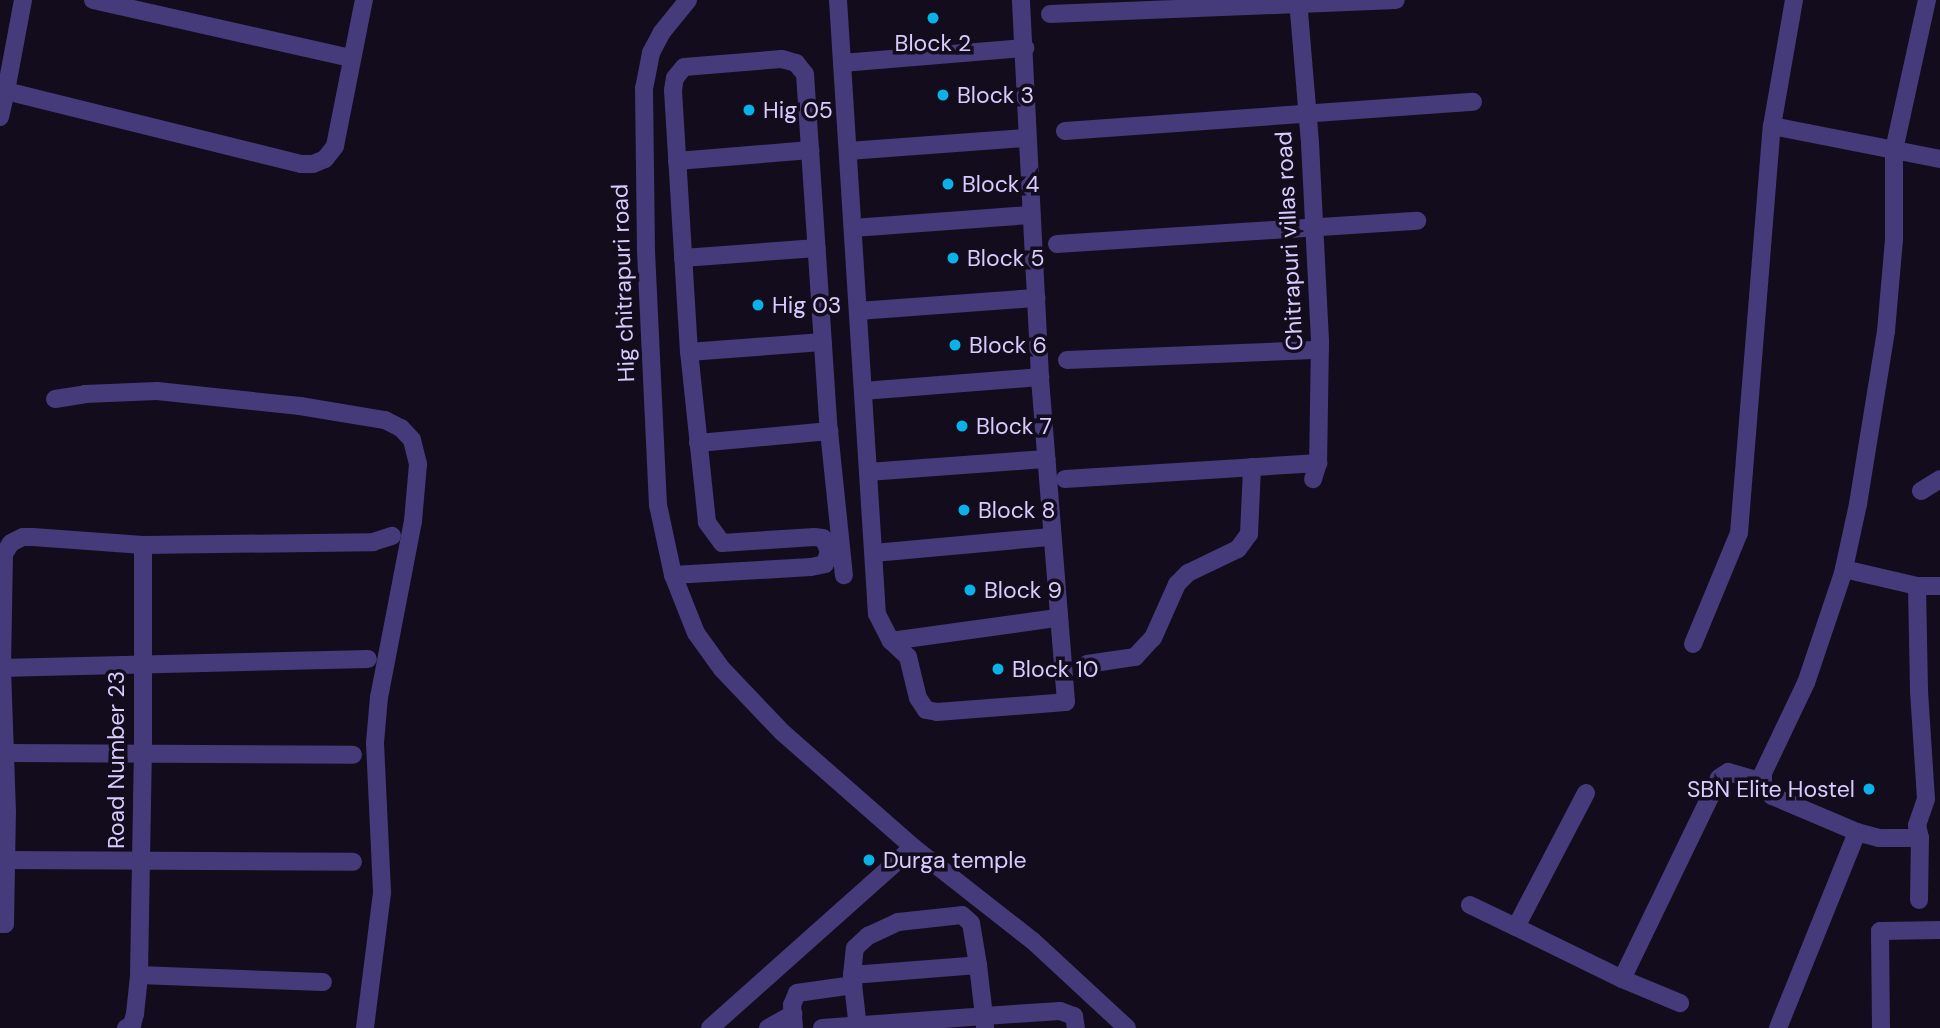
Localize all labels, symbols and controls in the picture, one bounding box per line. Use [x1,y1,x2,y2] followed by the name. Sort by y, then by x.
[925,10,941,26] marker: Block 2
[895,29,971,57] place label: Block 2
[957,81,1034,109] place label: Block 3
[935,87,951,103] marker: Block 3
[763,96,833,124] place label: Hig 05
[741,102,757,118] marker: Hig 05
[1269,131,1309,351] street label: Chitrapuri villas road
[962,170,1039,198] place label: Block 4
[940,176,956,192] marker: Block 4
[606,183,640,383] street label: Hig chitrapuri road
[967,244,1045,272] place label: Block 5
[945,250,961,266] marker: Block 5
[772,291,841,319] place label: Hig 03
[750,297,766,313] marker: Hig 03
[969,331,1047,359] place label: Block 6
[947,337,963,353] marker: Block 6
[976,412,1052,440] place label: Block 7
[954,418,970,434] marker: Block 7
[978,496,1055,524] place label: Block 8
[956,502,972,518] marker: Block 8
[984,576,1062,604] place label: Block 9
[962,582,978,598] marker: Block 9
[1012,655,1098,683] place label: Block 10
[990,661,1006,677] marker: Block 10
[102,671,130,849] street label: Road Number 23
[1687,775,1855,803] place label: SBN Elite Hostel
[1861,781,1877,797] marker: SBN Elite Hostel
[883,846,1027,874] place label: Durga temple
[861,852,877,868] marker: Durga temple

